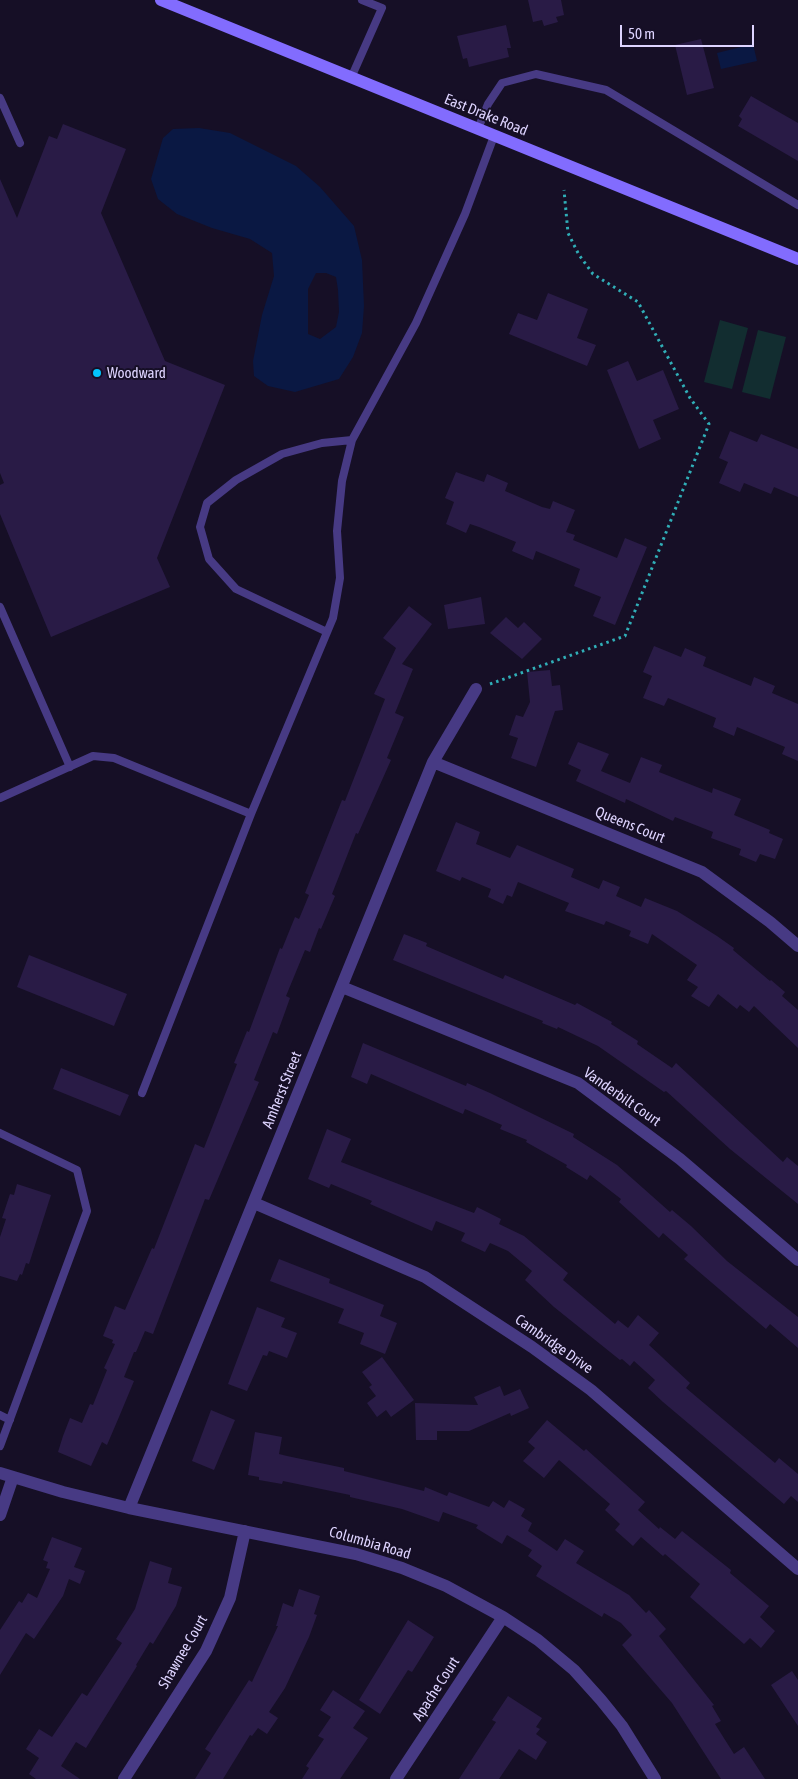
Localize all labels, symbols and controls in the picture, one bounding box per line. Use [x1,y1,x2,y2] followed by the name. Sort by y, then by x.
[623,15,757,47] scale bar
[628,25,655,42] text: 50 m
[442,90,530,140] street label: East Drake Road
[107,364,166,382] place label: Woodward
[91,367,103,379] marker: Woodward
[592,803,668,847] street label: Queens Court
[258,1049,306,1131] street label: Amherst Street
[580,1064,664,1130] street label: Vanderbilt Court
[512,1311,596,1377] street label: Cambridge Drive
[327,1523,413,1563] street label: Columbia Road
[155,1612,211,1692] street label: Shawnee Court
[409,1654,463,1724] street label: Apache Court

